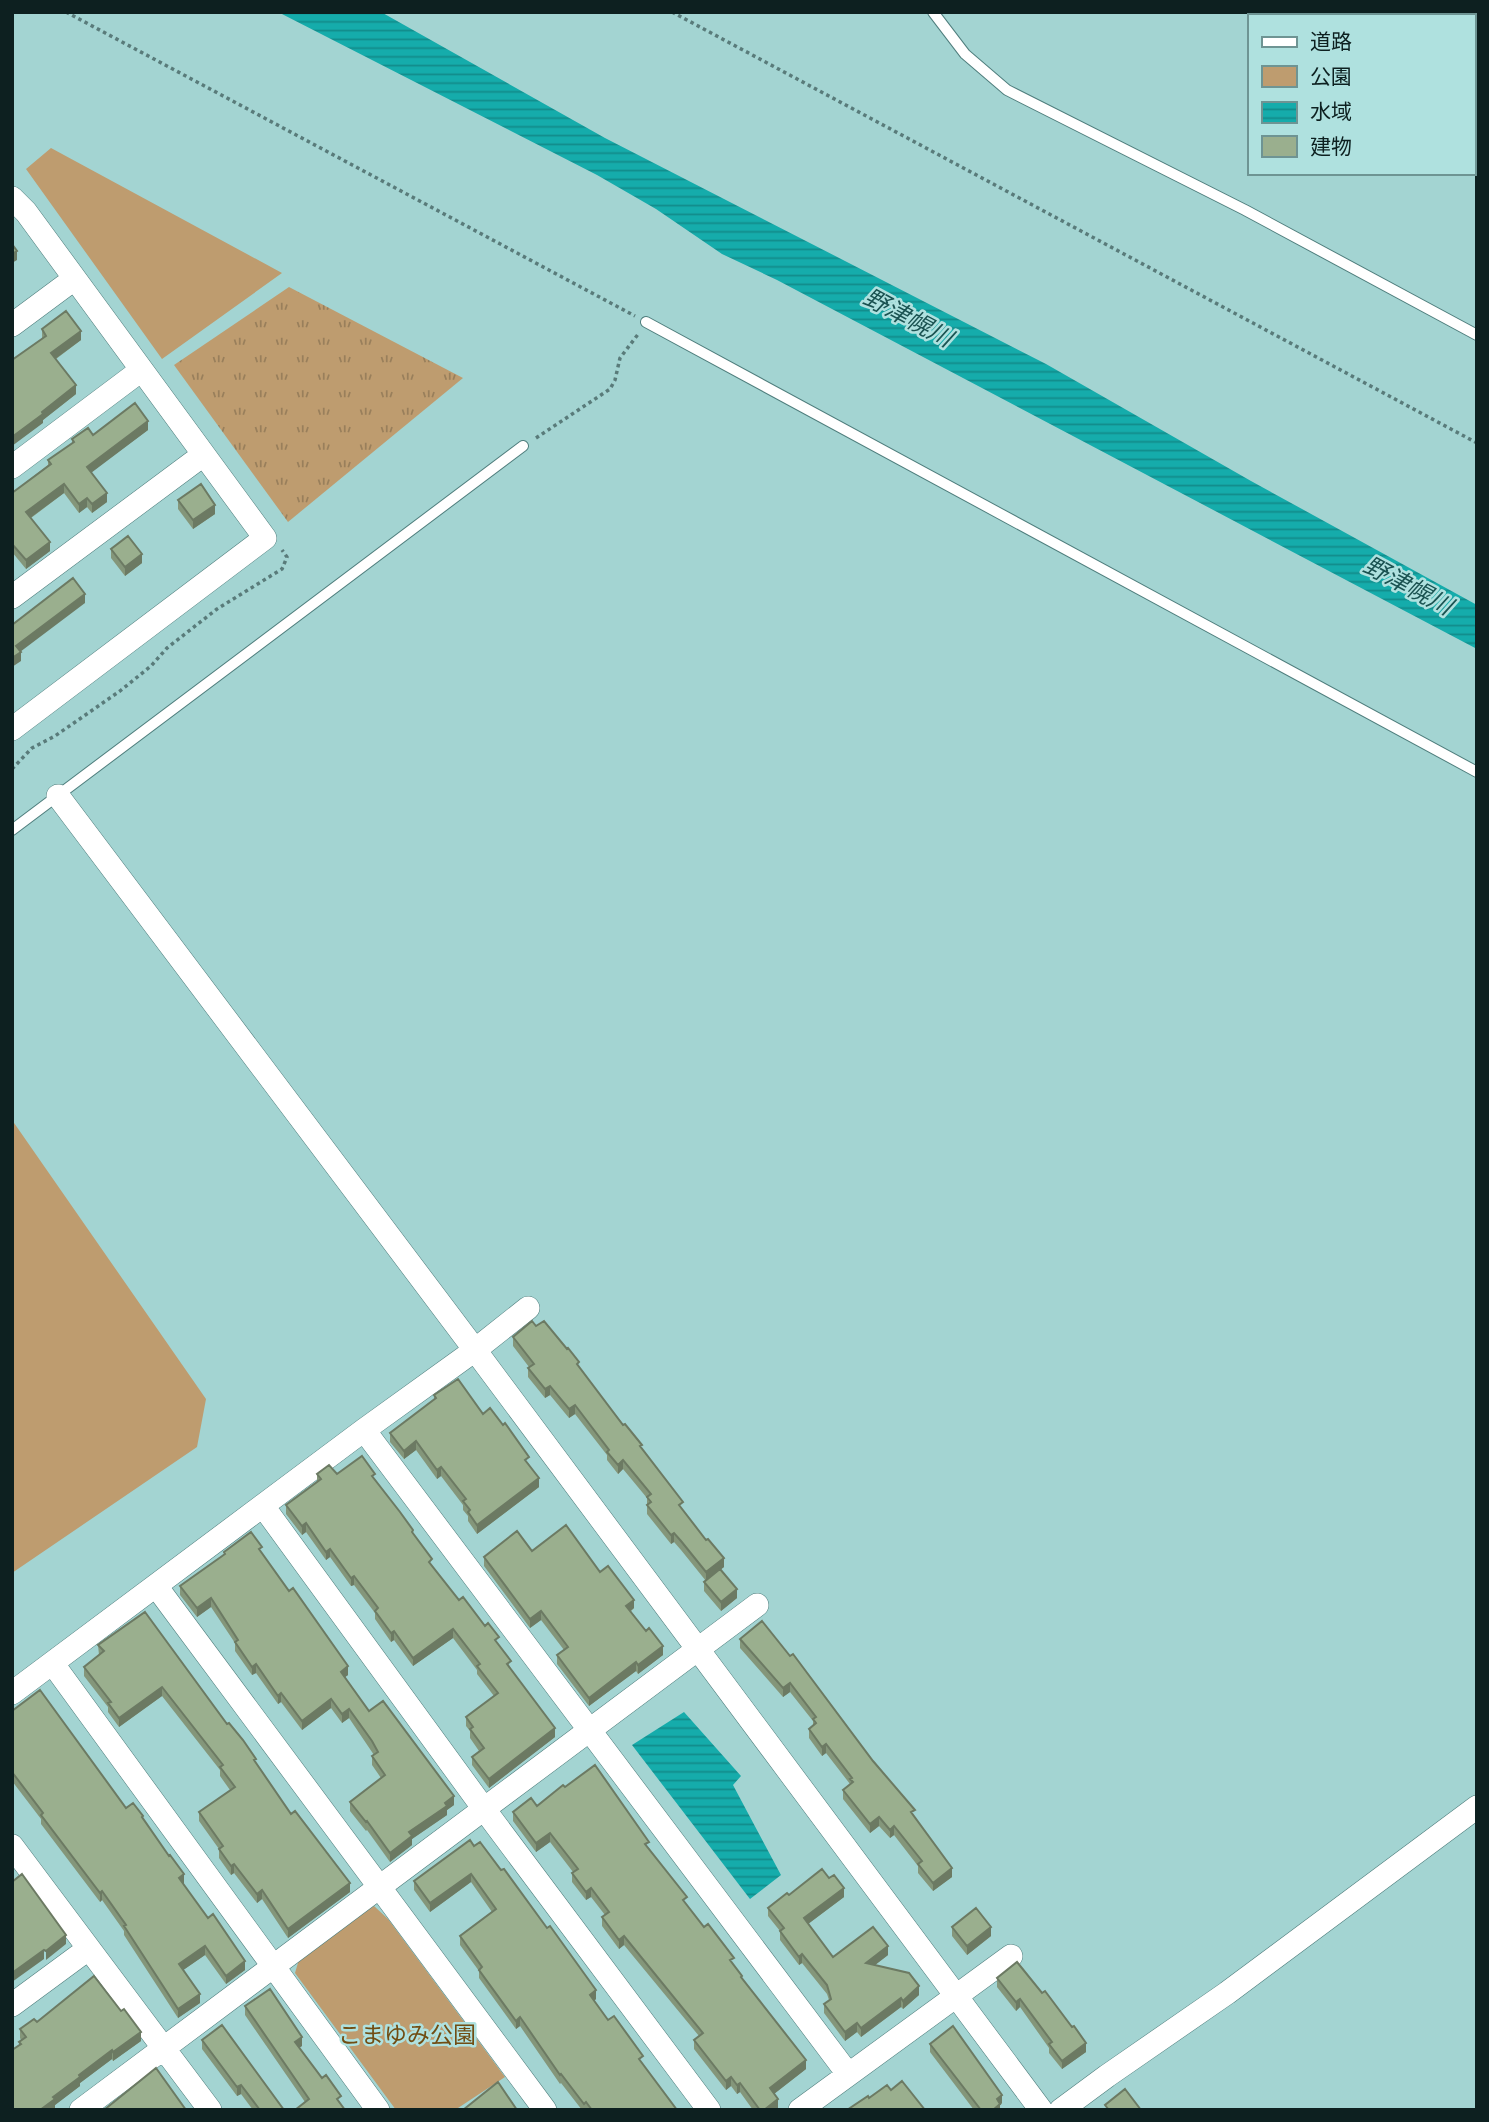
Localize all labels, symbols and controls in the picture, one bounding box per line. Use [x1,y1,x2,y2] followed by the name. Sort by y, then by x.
[1248,14,1475,175] legend
[1310,29,1352,54] text: 道路
[1310,64,1352,89] text: 公園
[1310,99,1352,124] text: 水域
[1310,134,1352,159] text: 建物
[859,283,960,354] water label: 野津幌川
[1359,551,1460,622] water label: 野津幌川
[338,2022,476,2049] park label: こまゆみ公園

